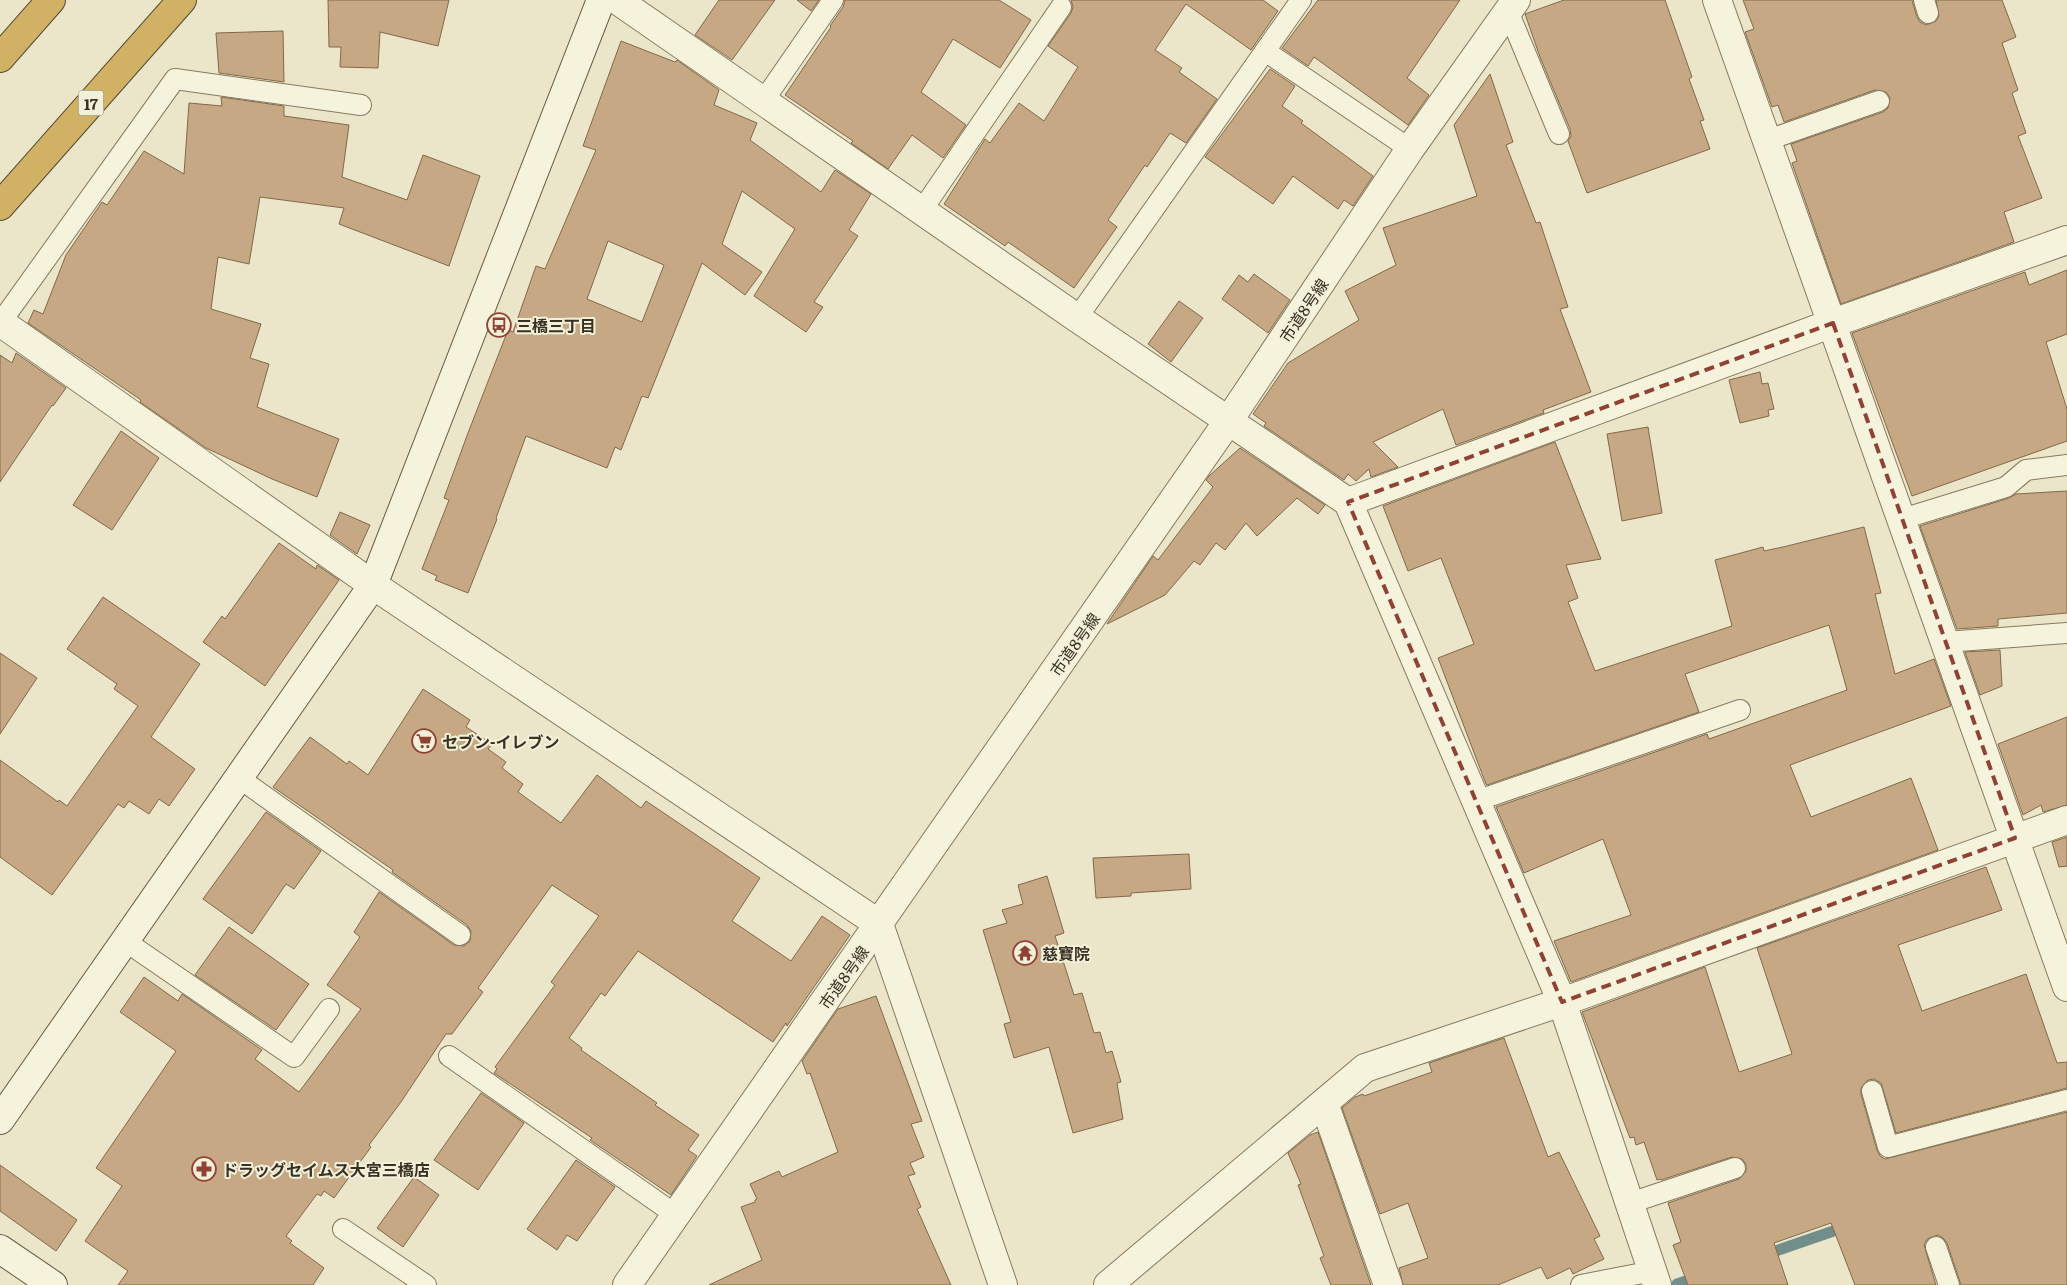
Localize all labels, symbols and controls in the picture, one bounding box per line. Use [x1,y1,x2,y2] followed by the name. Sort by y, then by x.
[78,90,104,116] road number: 17
[1273,273,1333,347] street label: 市道8号線
[486,312,512,338] bus stop icon: 三橋三丁目
[516,313,596,337] place label: 三橋三丁目
[1043,607,1105,681] street label: 市道8号線
[411,728,437,754] supermarket icon: セブン-イレブン
[442,729,559,753] place label: セブン-イレブン
[812,940,874,1014] street label: 市道8号線
[1012,940,1038,966] temple icon: 慈寶院
[1042,941,1090,965] place label: 慈寶院
[191,1156,217,1182] pharmacy icon: ドラッグセイムス大宮三橋店
[222,1157,430,1181] place label: ドラッグセイムス大宮三橋店

